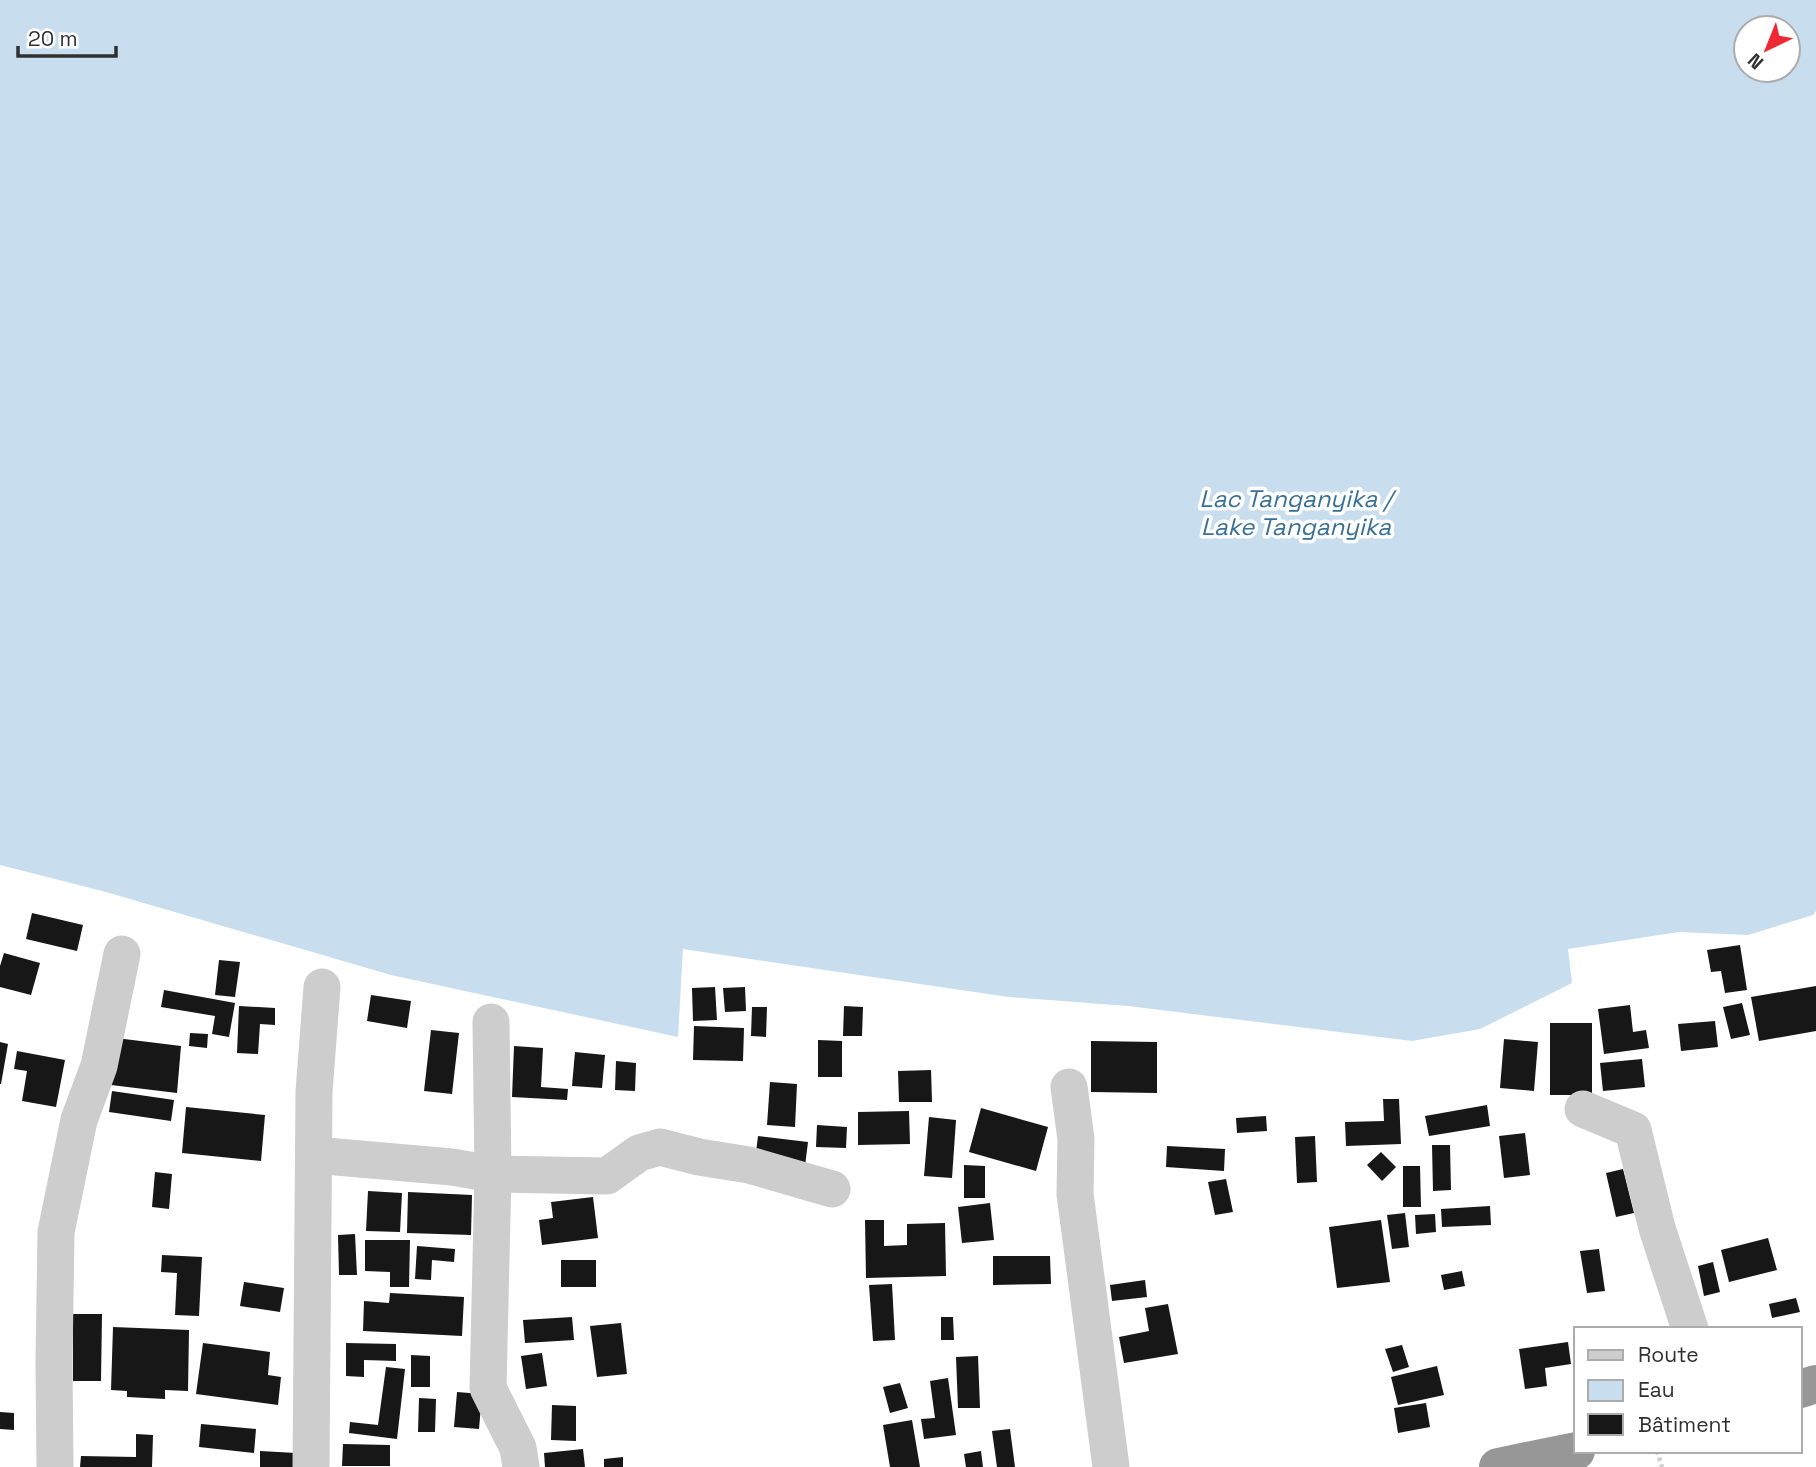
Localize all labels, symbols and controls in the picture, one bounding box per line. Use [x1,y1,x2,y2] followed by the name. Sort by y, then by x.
[18,14,116,58] scale bar
[1732,14,1802,84] north arrow
[28,25,78,52] text: 20 m
[1743,48,1769,75] text: N
[1200,483,1398,542] water label: Lac Tanganyika / Lake Tanganyika
[1574,1327,1802,1453] legend
[1638,1341,1699,1368] text: Route
[1638,1376,1675,1403] text: Eau
[1638,1411,1731,1438] text: Bâtiment

